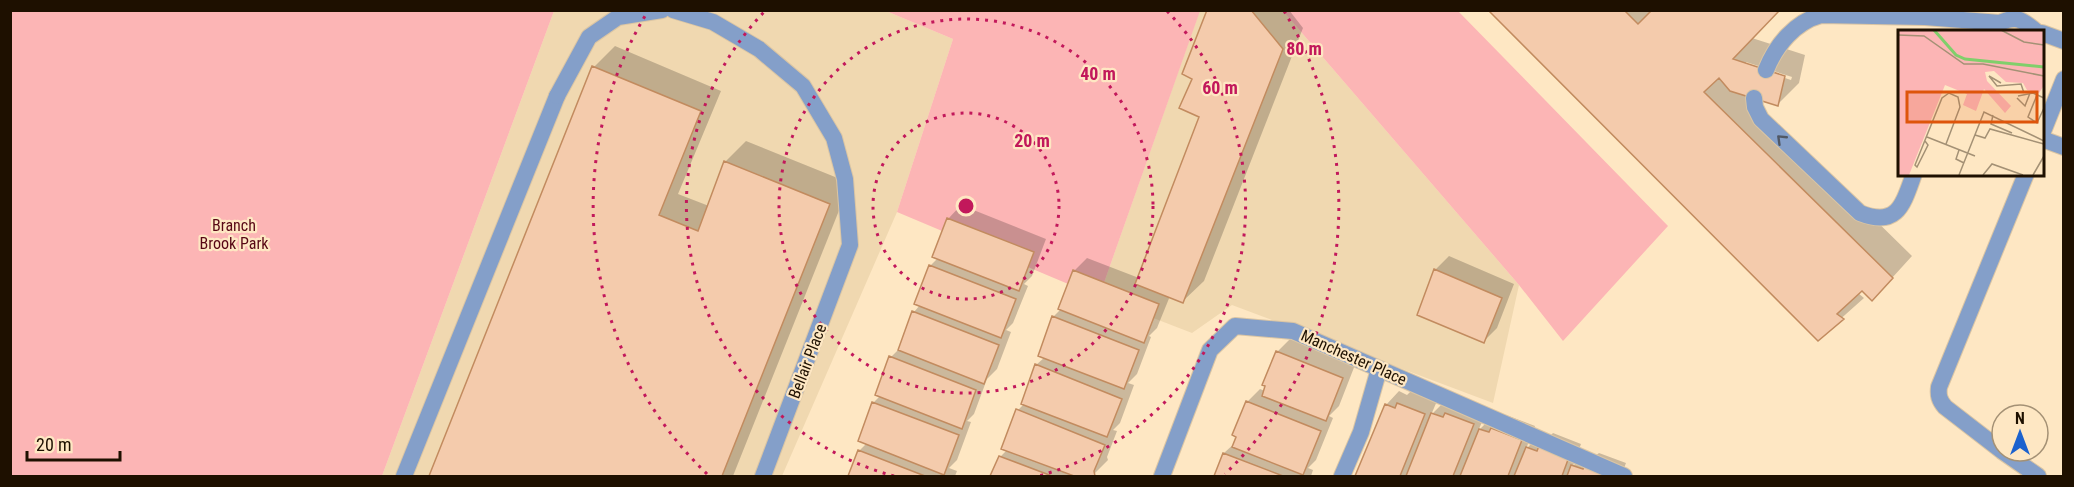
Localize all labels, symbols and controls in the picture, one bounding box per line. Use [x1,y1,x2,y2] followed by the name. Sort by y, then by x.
[1898,30,2044,176] inset map
[1286,38,1322,59] text: 80 m
[1080,63,1116,84] text: 40 m
[1202,77,1238,98] text: 60 m
[1014,130,1050,151] text: 20 m
[1777,135,1788,146] one-way arrow
[956,196,976,216] centre of rings
[200,216,269,253] park label: Branch Brook Park
[785,321,830,401] street label: Bellair Place
[1298,326,1409,389] street label: Manchester Place
[1990,403,2050,463] north arrow
[2015,409,2025,428] text: N
[27,424,120,462] scale bar
[36,434,71,455] text: 20 m

